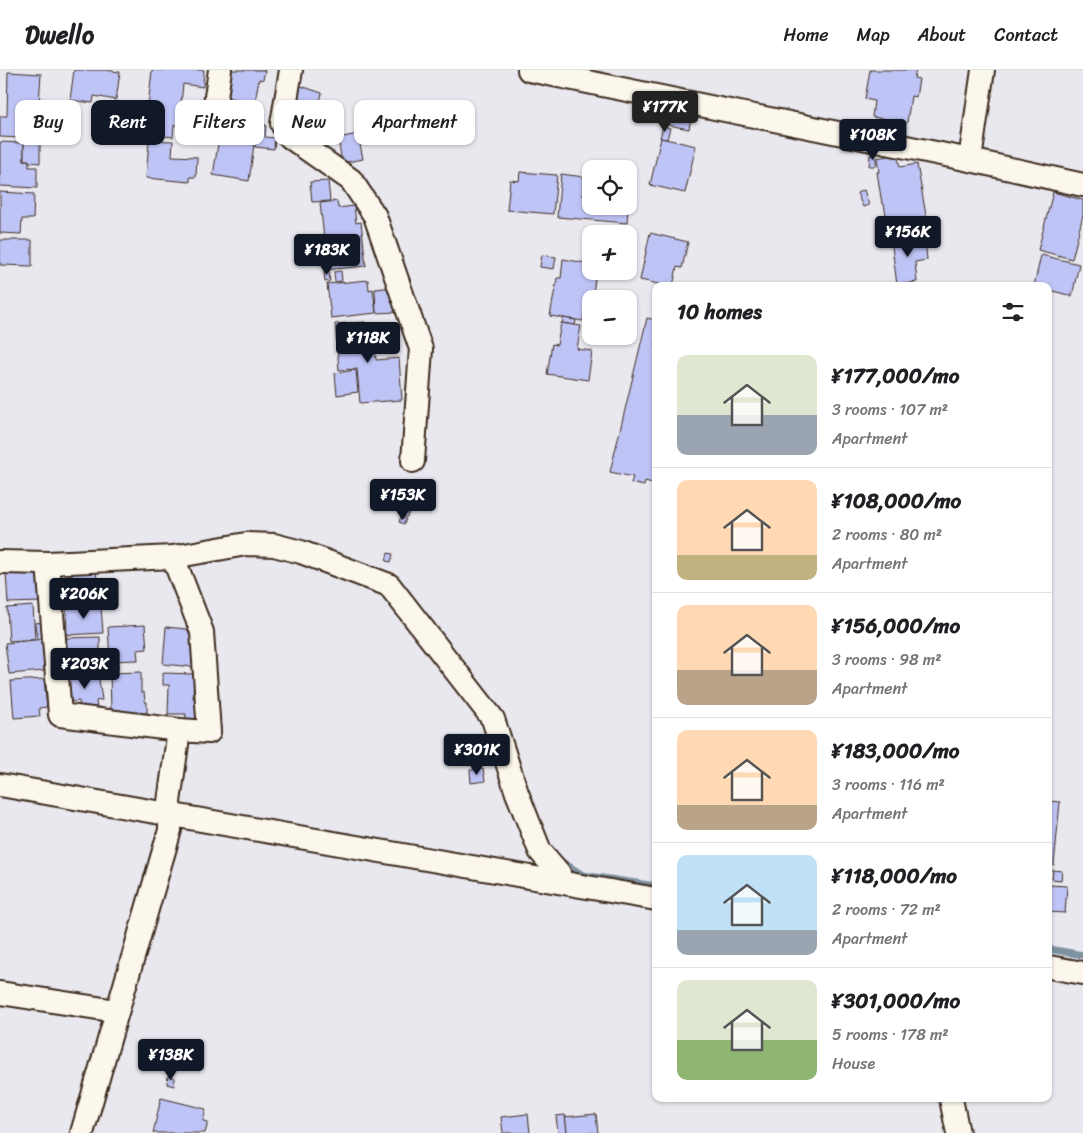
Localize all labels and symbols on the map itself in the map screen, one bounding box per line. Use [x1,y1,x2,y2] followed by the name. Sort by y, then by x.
[630,90,700,133] pin: ¥177K
[838,118,908,161] pin: ¥108K
[873,216,943,258] pin: ¥156K
[292,234,362,276] pin: ¥183K
[333,322,403,364] pin: ¥118K
[368,478,438,521] pin: ¥153K
[49,578,119,620] pin: ¥206K
[50,648,120,690] pin: ¥203K
[442,734,512,776] pin: ¥301K
[136,1038,206,1081] pin: ¥138K

